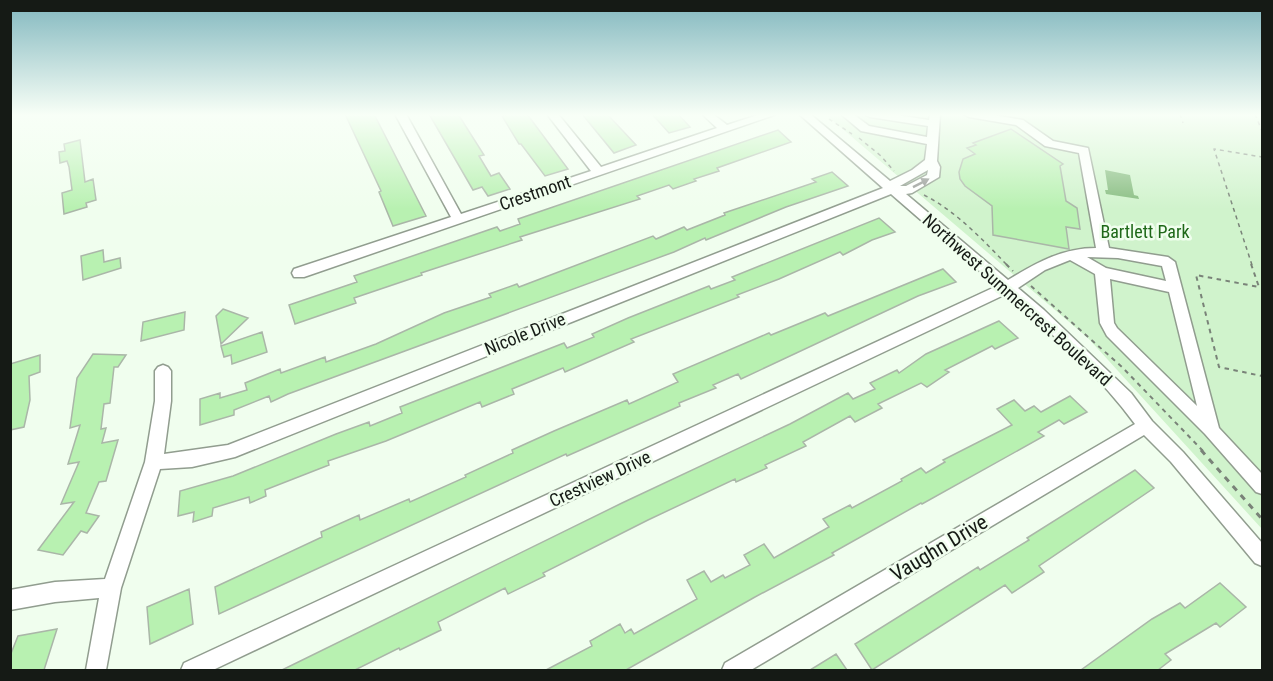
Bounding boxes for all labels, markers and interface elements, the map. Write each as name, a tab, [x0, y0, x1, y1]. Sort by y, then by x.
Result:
street label: Crestmont	[496, 171, 573, 215]
one-way arrow	[913, 179, 930, 188]
street label: Northwest Summercrest Boulevard	[919, 209, 1116, 390]
park label: Bartlett Park	[1100, 221, 1190, 242]
street label: Nicole Drive	[481, 308, 568, 359]
street label: Crestview Drive	[546, 446, 654, 511]
street label: Vaughn Drive	[886, 510, 992, 586]

